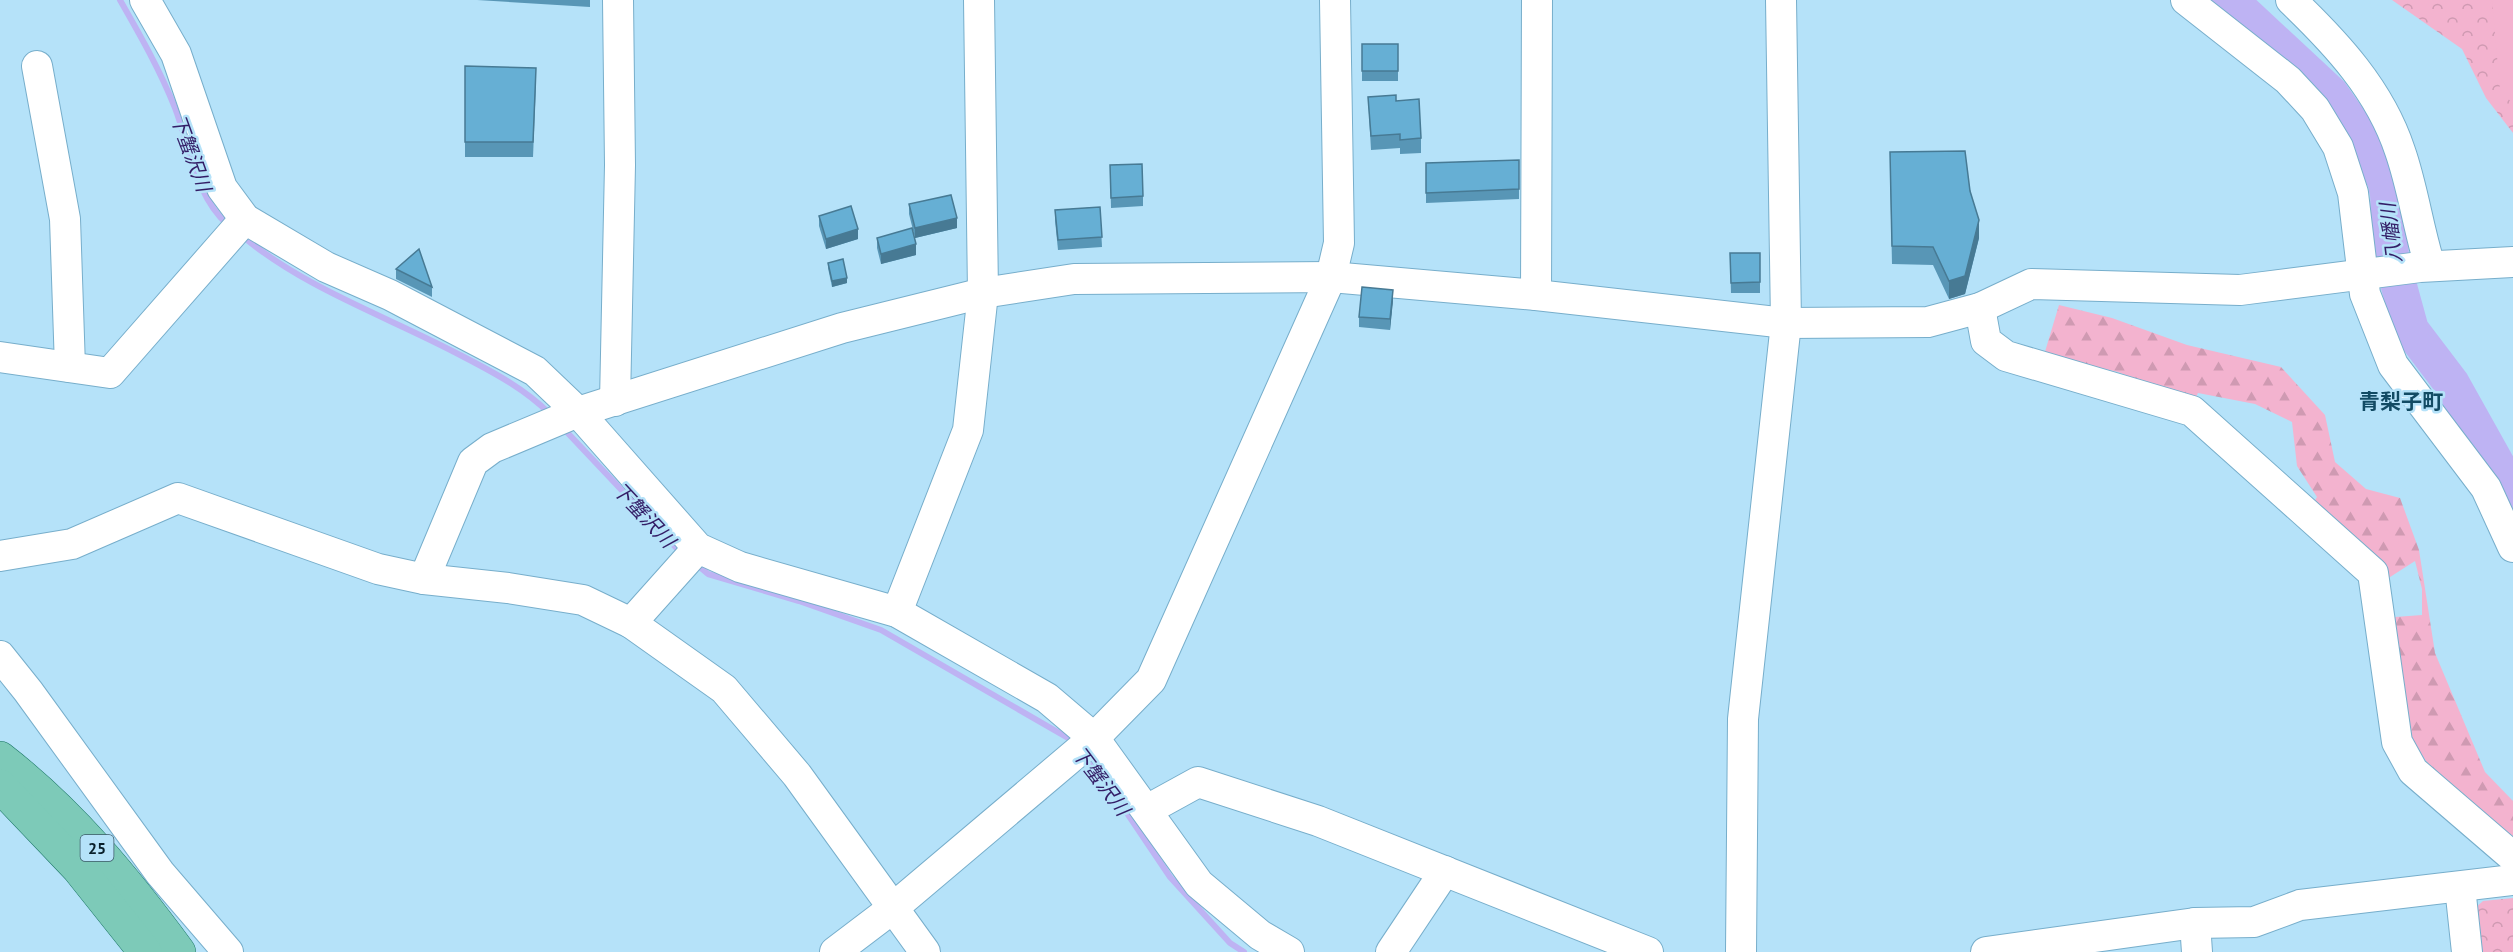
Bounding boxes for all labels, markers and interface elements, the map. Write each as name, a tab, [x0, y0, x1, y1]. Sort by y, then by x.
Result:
water label: 下蟹沢川	[165, 111, 218, 197]
water label: 八幡川	[2374, 200, 2408, 264]
district label: 青梨子町	[2359, 388, 2443, 415]
water label: 下蟹沢川	[607, 477, 682, 555]
water label: 下蟹沢川	[1067, 741, 1137, 822]
road number: 25	[80, 835, 114, 861]

